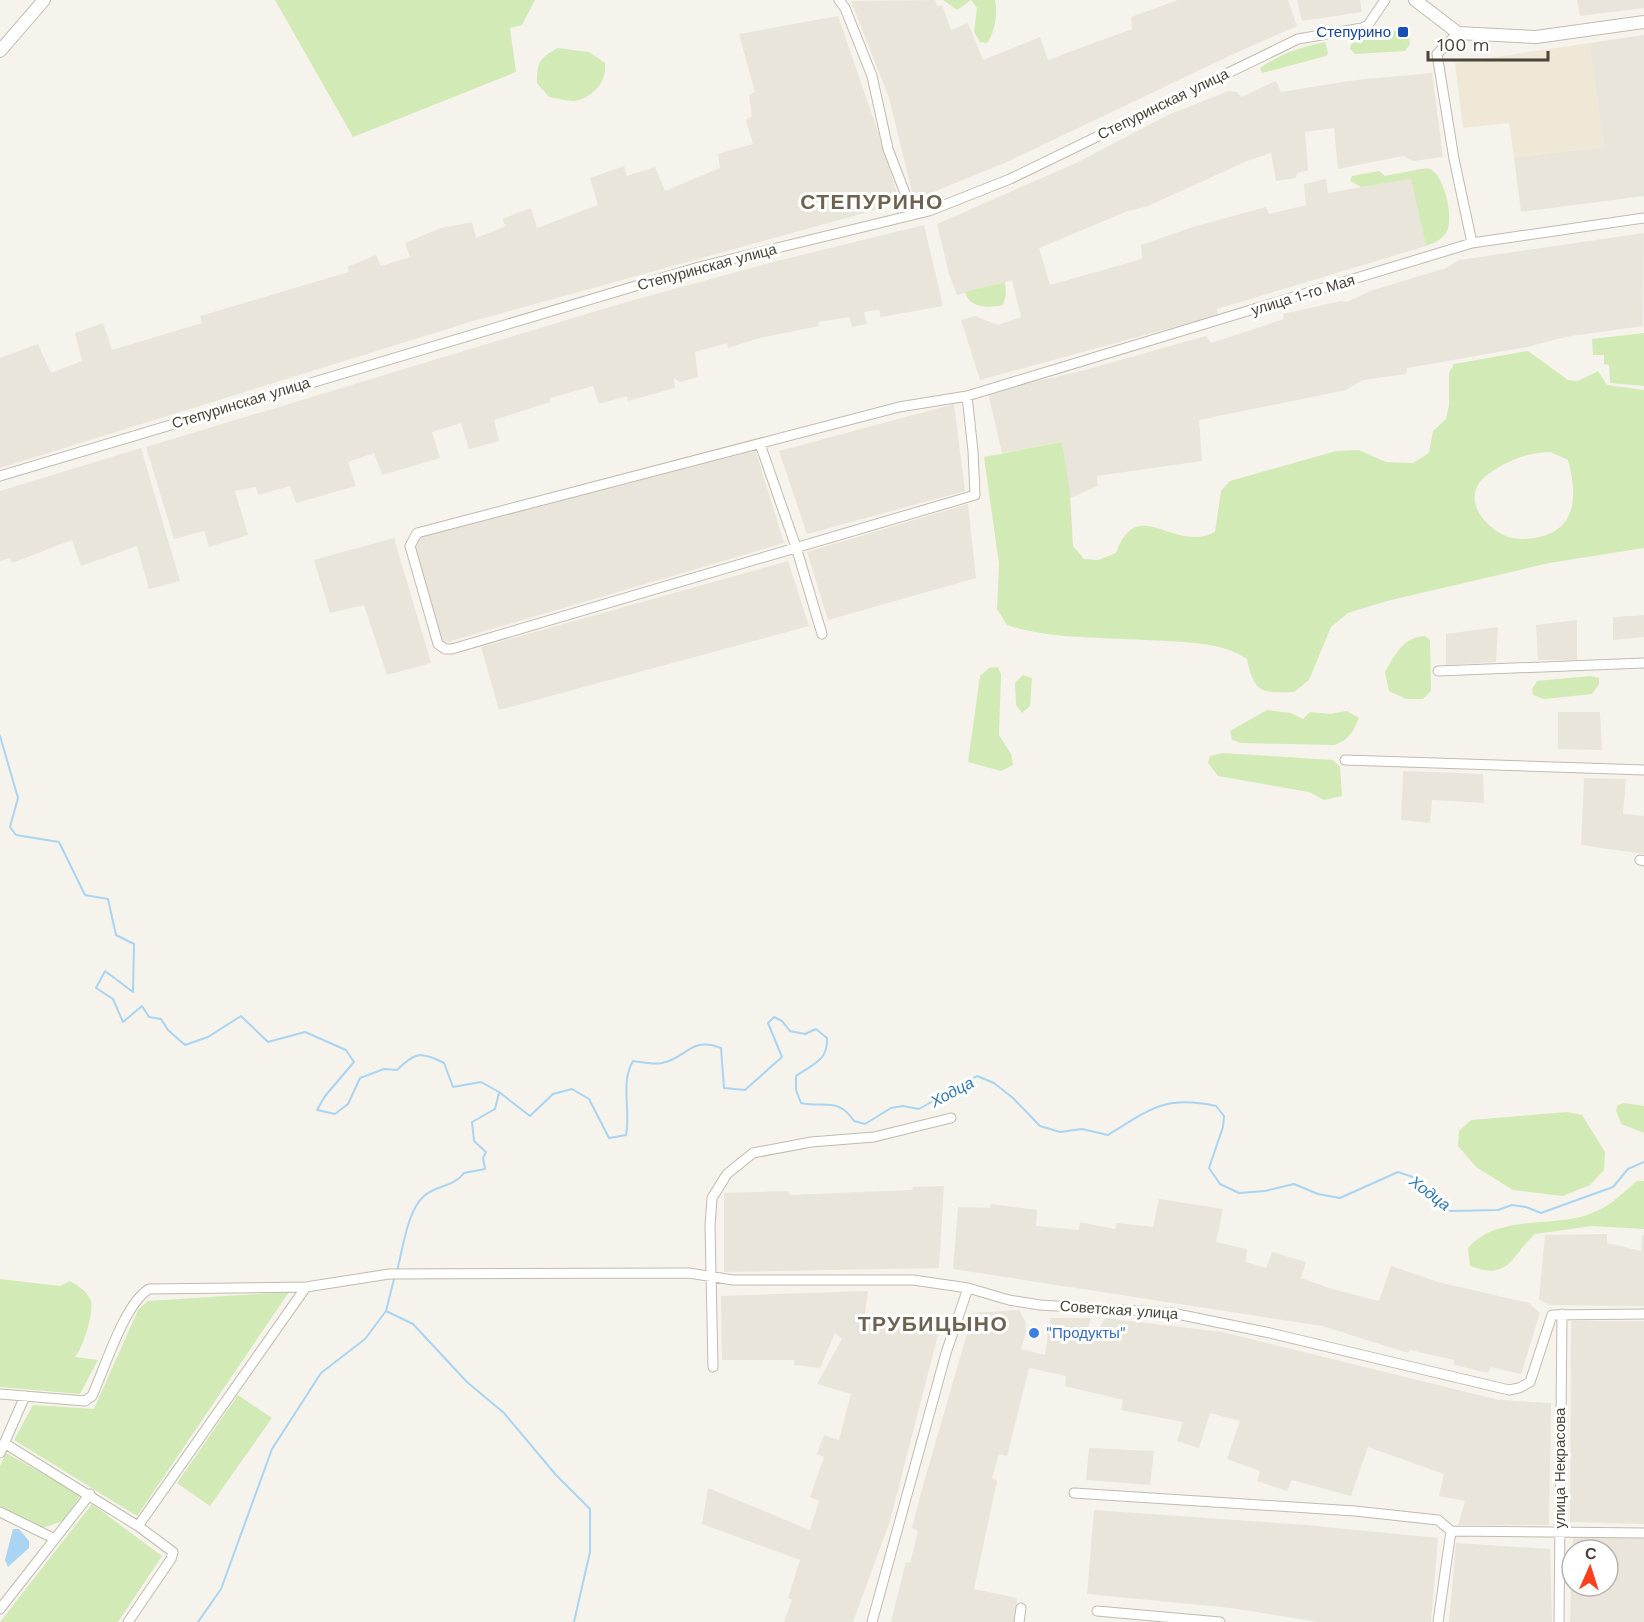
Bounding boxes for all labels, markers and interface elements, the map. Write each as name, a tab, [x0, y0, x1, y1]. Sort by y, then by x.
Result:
place label: Степурино	[1316, 23, 1391, 41]
scale bar	[1428, 24, 1548, 62]
marker: Степурино	[1396, 25, 1410, 39]
text: 100 m	[1437, 34, 1490, 55]
street label: Степуринская улица	[1095, 64, 1232, 144]
district label: СТЕПУРИНО	[800, 189, 944, 214]
street label: Степуринская улица	[635, 240, 779, 294]
street label: улица 1-го Мая	[1249, 271, 1357, 319]
street label: Степуринская улица	[170, 373, 313, 433]
water label: Ходца	[926, 1073, 977, 1112]
water label: Ходца	[1405, 1171, 1454, 1215]
street label: Советская улица	[1059, 1297, 1180, 1323]
district label: ТРУБИЦЫНО	[858, 1311, 1008, 1336]
place label: "Продукты"	[1046, 1324, 1126, 1342]
marker: "Продукты"	[1027, 1326, 1041, 1340]
street label: улица Некрасова	[1551, 1407, 1569, 1528]
north arrow	[1560, 1538, 1620, 1598]
text: С	[1584, 1544, 1597, 1563]

